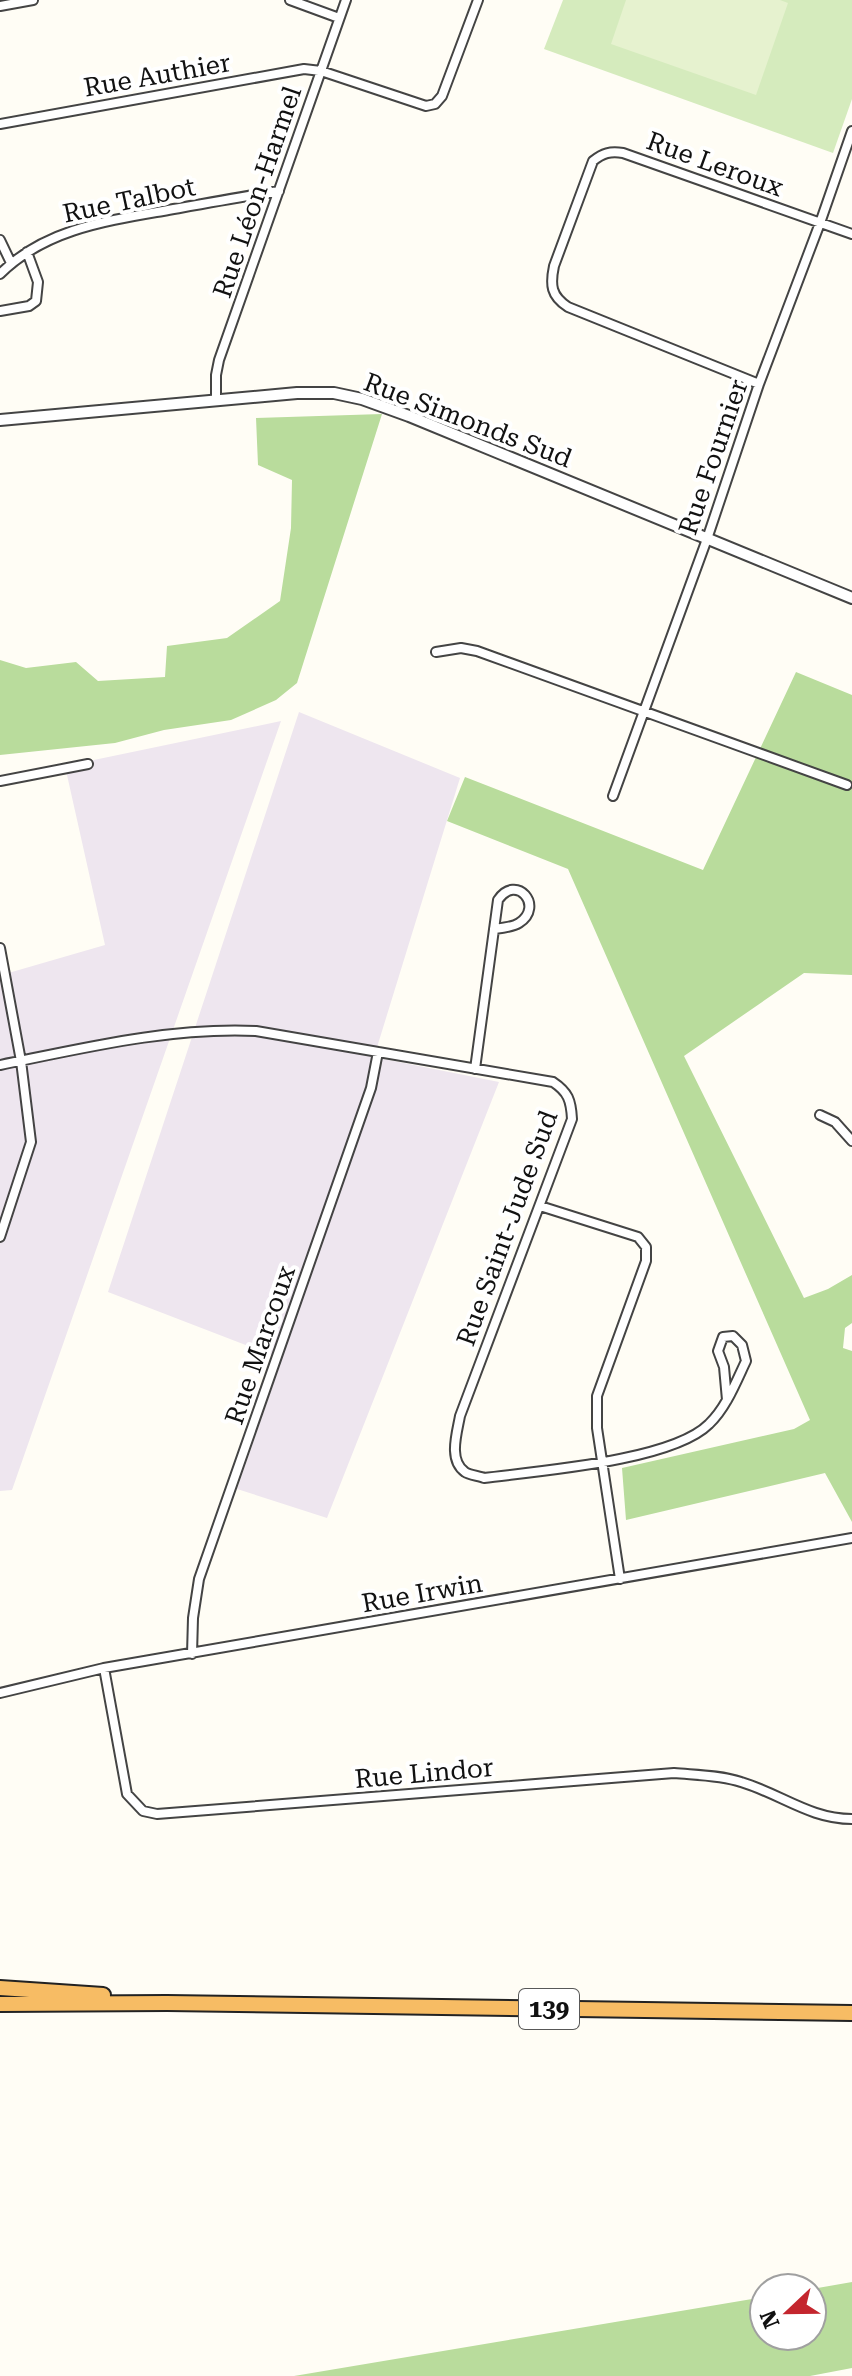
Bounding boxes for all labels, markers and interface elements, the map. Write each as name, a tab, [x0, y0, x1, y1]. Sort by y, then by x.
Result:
street label: Rue Authier	[81, 47, 233, 103]
street label: Rue Léon-Harmel	[207, 82, 307, 302]
street label: Rue Leroux	[643, 125, 787, 203]
street label: Rue Talbot	[60, 171, 198, 229]
street label: Rue Simonds Sud	[360, 367, 576, 474]
street label: Rue Fournier	[672, 375, 754, 538]
street label: Rue Saint-Jude Sud	[450, 1106, 564, 1350]
street label: Rue Marcoux	[219, 1262, 301, 1428]
street label: Rue Irwin	[359, 1568, 485, 1618]
street label: Rue Lindor	[353, 1752, 495, 1794]
road number: 139	[519, 1989, 579, 2029]
north arrow	[748, 2272, 828, 2352]
text: N	[755, 2307, 785, 2332]

